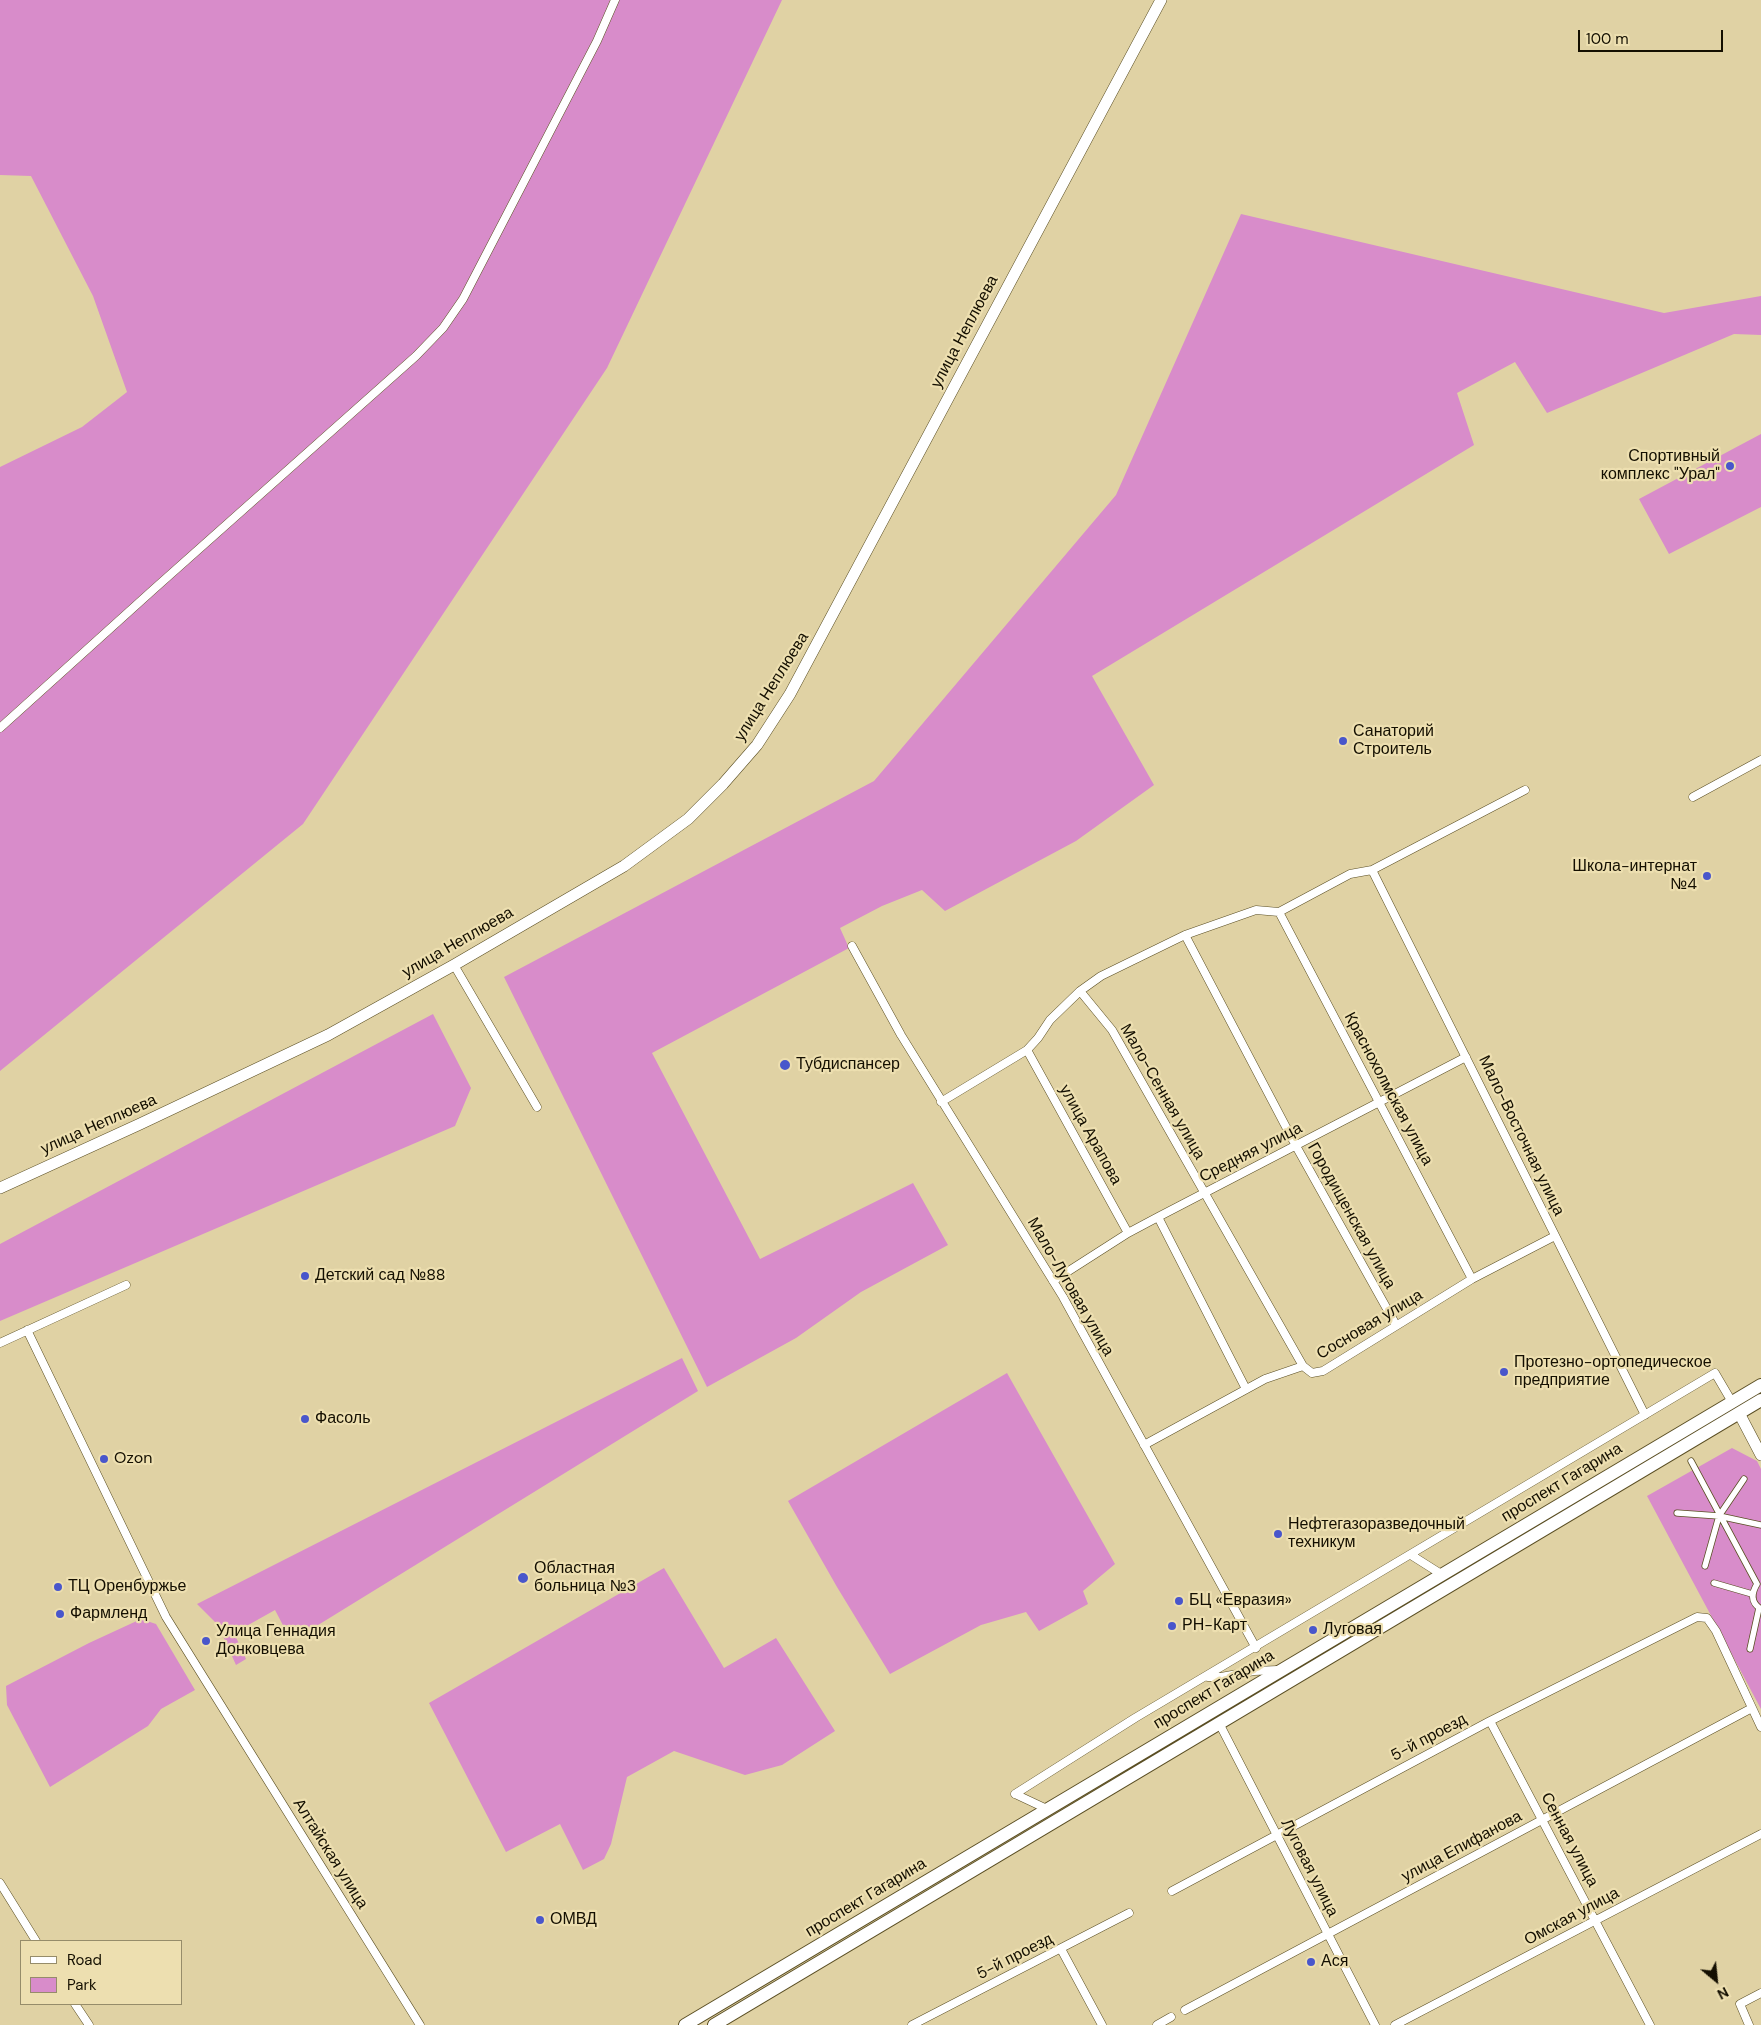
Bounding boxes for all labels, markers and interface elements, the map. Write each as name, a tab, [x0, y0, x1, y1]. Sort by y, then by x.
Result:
scale bar	[1581, 20, 1726, 52]
text: 100 m	[1586, 29, 1629, 49]
street label: улица Неплюева	[927, 272, 1003, 392]
place label: Спортивный комплекс "Урал"	[1601, 447, 1720, 485]
marker: Спортивный комплекс "Урал"	[1724, 460, 1736, 472]
street label: улица Неплюева	[731, 629, 813, 745]
place label: Санаторий Строитель	[1353, 722, 1434, 760]
marker: Санаторий Строитель	[1337, 735, 1349, 747]
place label: Школа-интернат №4	[1572, 857, 1697, 895]
marker: Школа-интернат №4	[1701, 870, 1713, 882]
street label: улица Неплюева	[399, 903, 517, 983]
street label: Краснохолмская улица	[1339, 1009, 1437, 1169]
street label: Мало-Сенная улица	[1115, 1021, 1209, 1163]
street label: Мало-Восточная улица	[1474, 1053, 1568, 1219]
place label: Тубдиспансер	[796, 1055, 900, 1075]
marker: Тубдиспансер	[778, 1058, 792, 1072]
street label: улица Арапова	[1055, 1082, 1125, 1188]
street label: улица Неплюева	[38, 1091, 160, 1159]
street label: Средняя улица	[1196, 1119, 1306, 1187]
street label: Городищенская улица	[1303, 1140, 1399, 1292]
street label: Мало-Луговая улица	[1023, 1214, 1117, 1360]
place label: Детский сад №88	[315, 1266, 446, 1286]
marker: Детский сад №88	[299, 1270, 311, 1282]
street label: Сосновая улица	[1313, 1286, 1427, 1364]
place label: Протезно-ортопедическое предприятие	[1514, 1353, 1712, 1391]
marker: Протезно-ортопедическое предприятие	[1498, 1366, 1510, 1378]
place label: Фасоль	[315, 1409, 370, 1429]
marker: Фасоль	[299, 1413, 311, 1425]
street label: проспект Гагарина	[1498, 1439, 1626, 1527]
place label: Ozon	[114, 1449, 152, 1469]
marker: Ozon	[98, 1453, 110, 1465]
place label: Нефтегазоразведочный техникум	[1288, 1515, 1465, 1553]
marker: Нефтегазоразведочный техникум	[1272, 1528, 1284, 1540]
place label: Областная больница №3	[534, 1559, 636, 1597]
marker: Областная больница №3	[516, 1571, 530, 1585]
place label: ТЦ Оренбуржье	[68, 1577, 186, 1597]
marker: ТЦ Оренбуржье	[52, 1581, 64, 1593]
place label: БЦ «Евразия»	[1189, 1591, 1292, 1611]
marker: БЦ «Евразия»	[1173, 1595, 1185, 1607]
place label: Фармленд	[70, 1604, 147, 1624]
marker: Фармленд	[54, 1608, 66, 1620]
place label: РН-Карт	[1182, 1616, 1247, 1636]
marker: РН-Карт	[1166, 1620, 1178, 1632]
place label: Луговая	[1323, 1620, 1382, 1640]
place label: Улица Геннадия Донковцева	[216, 1622, 336, 1660]
marker: Луговая	[1307, 1624, 1319, 1636]
marker: Улица Геннадия Донковцева	[200, 1635, 212, 1647]
street label: проспект Гагарина	[1150, 1646, 1278, 1734]
street label: 5-й проезд	[1388, 1710, 1470, 1766]
street label: Сенная улица	[1536, 1790, 1602, 1890]
street label: Алтайская улица	[288, 1795, 372, 1913]
street label: улица Епифанова	[1399, 1807, 1525, 1887]
street label: Луговая улица	[1276, 1816, 1342, 1920]
street label: проспект Гагарина	[802, 1854, 930, 1942]
street label: Омская улица	[1521, 1884, 1623, 1950]
place label: ОМВД	[550, 1910, 597, 1930]
marker: ОМВД	[534, 1914, 546, 1926]
street label: 5-й проезд	[974, 1930, 1056, 1984]
legend	[20, 1940, 182, 2005]
text: Road	[67, 1950, 102, 1970]
place label: Ася	[1321, 1952, 1348, 1972]
north arrow	[1691, 1955, 1741, 2005]
marker: Ася	[1305, 1956, 1317, 1968]
text: Park	[67, 1975, 97, 1995]
text: N	[1714, 1983, 1732, 2004]

